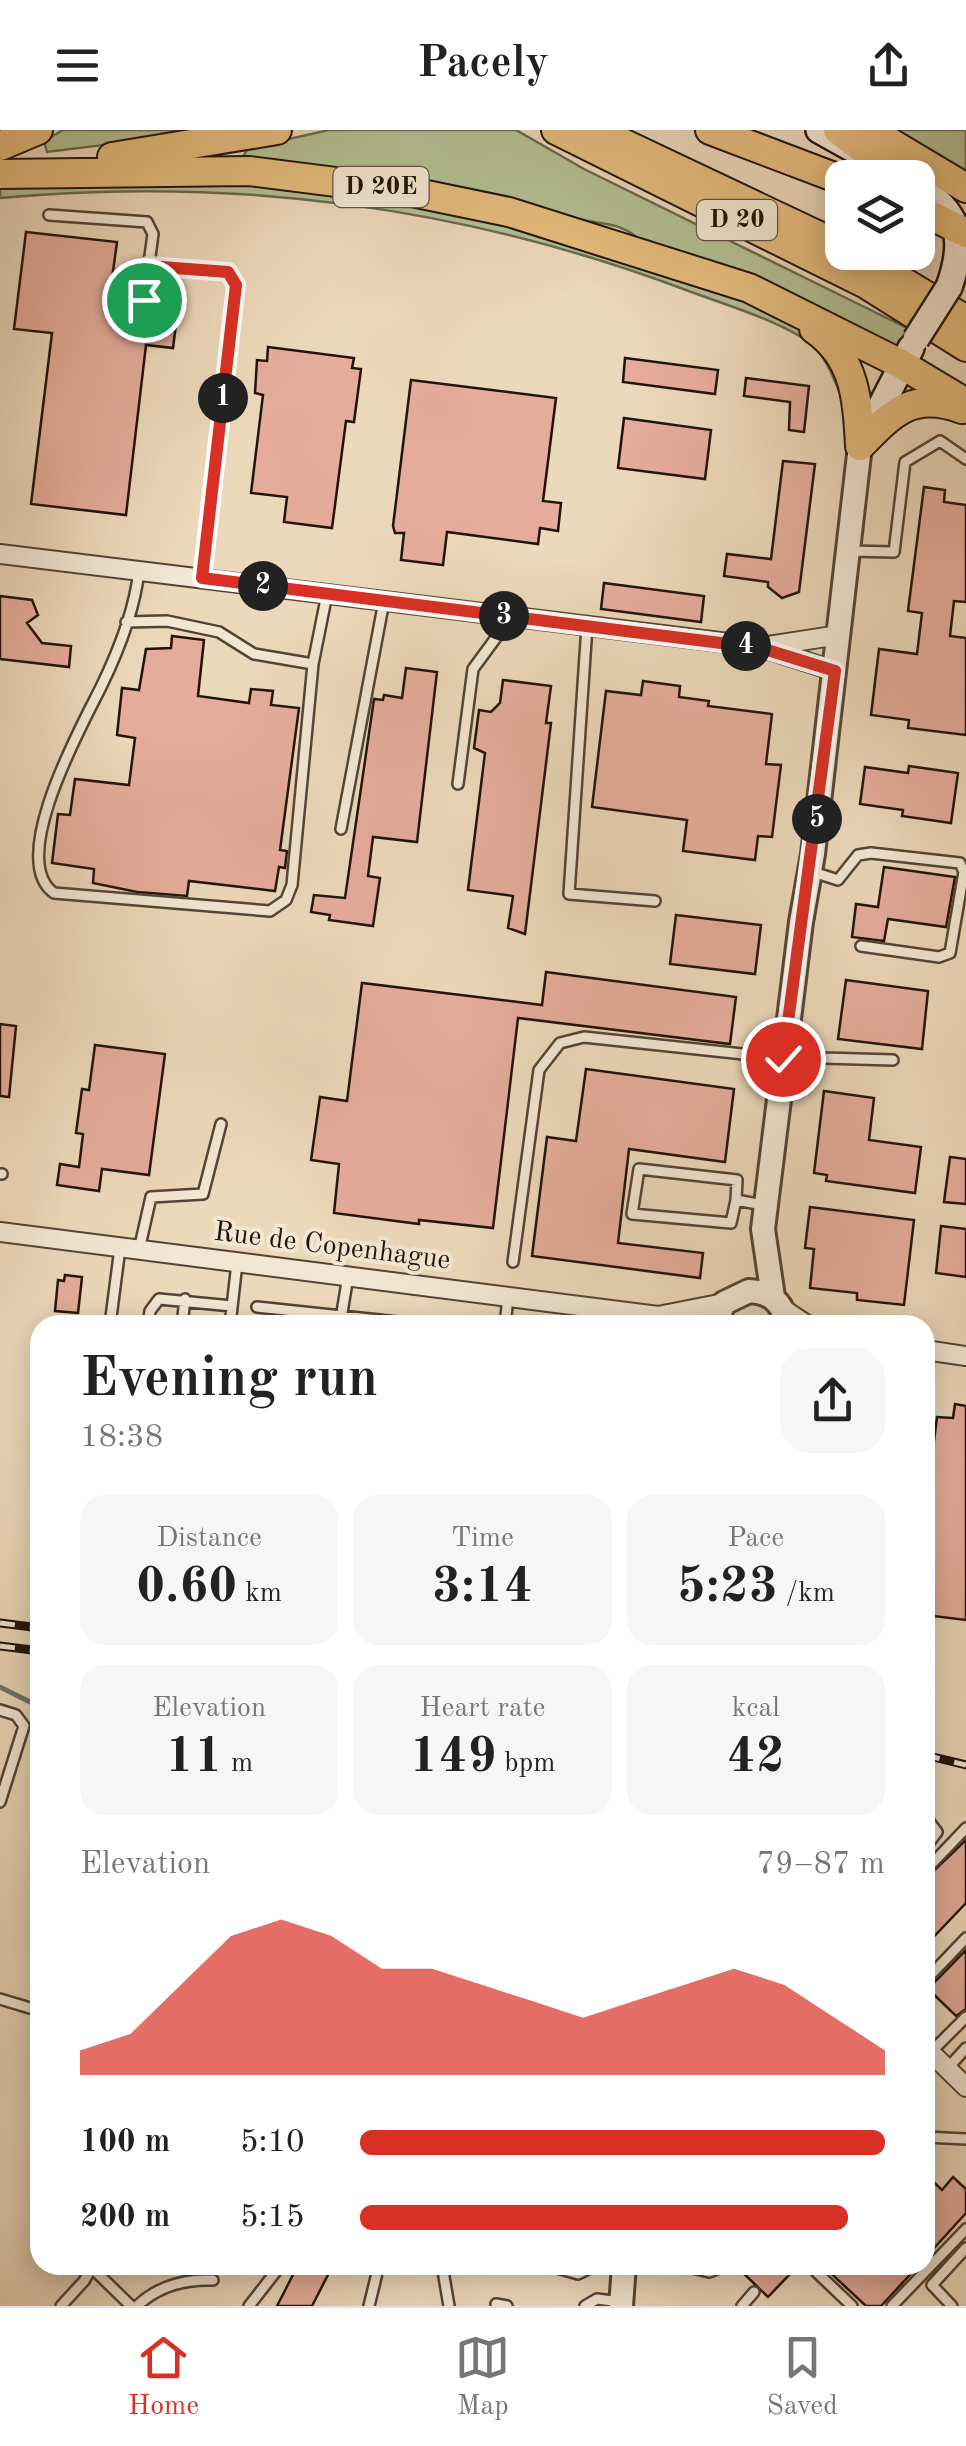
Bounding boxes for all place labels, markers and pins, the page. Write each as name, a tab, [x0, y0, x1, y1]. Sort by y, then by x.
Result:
pin	[102, 258, 187, 343]
pin: 1	[198, 373, 248, 423]
pin: 2	[238, 561, 288, 611]
pin: 3	[479, 591, 529, 641]
pin: 4	[721, 621, 771, 671]
pin: 5	[792, 794, 842, 844]
pin	[741, 1017, 826, 1102]

